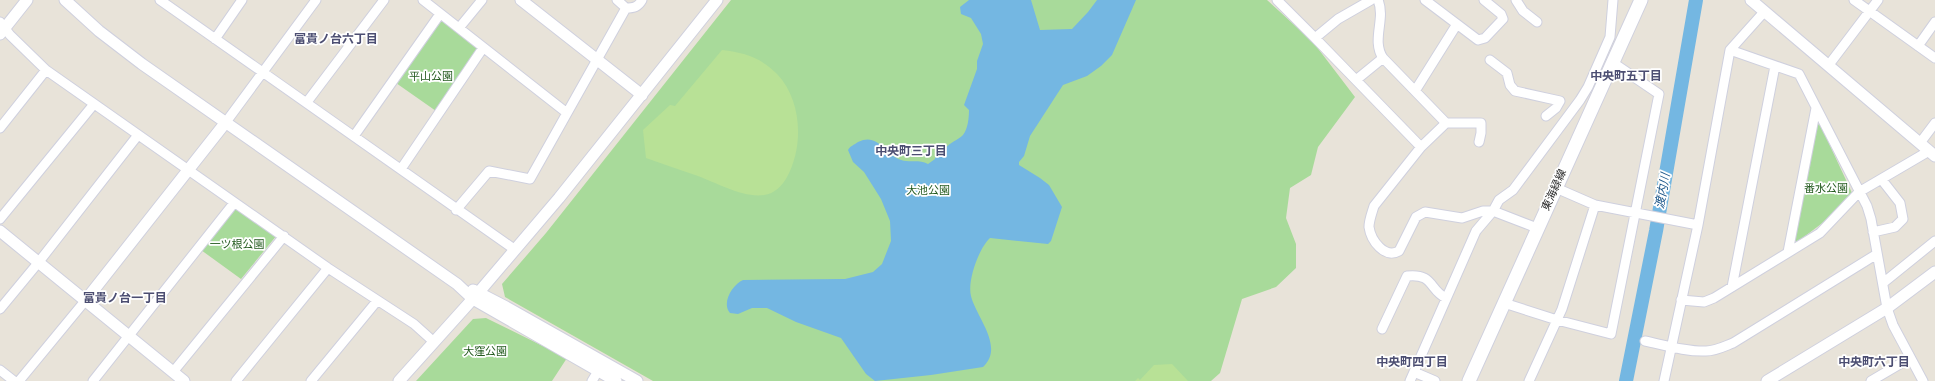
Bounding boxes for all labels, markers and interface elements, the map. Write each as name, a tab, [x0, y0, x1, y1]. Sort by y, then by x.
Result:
district label: 富貴ノ台六丁目	[294, 31, 378, 48]
district label: 中央町五丁目	[1590, 68, 1662, 85]
park label: 平山公園	[409, 69, 453, 84]
district label: 中央町三丁目	[875, 143, 947, 160]
street label: 東海緑線	[1538, 167, 1570, 213]
water label: 渡内川	[1652, 170, 1675, 210]
park label: 番水公園	[1804, 181, 1848, 196]
park label: 大池公園	[906, 183, 950, 198]
park label: 一ツ根公園	[210, 237, 265, 252]
district label: 富貴ノ台一丁目	[83, 290, 167, 307]
park label: 大窪公園	[463, 344, 507, 359]
district label: 中央町四丁目	[1376, 354, 1448, 371]
district label: 中央町六丁目	[1838, 354, 1910, 371]

